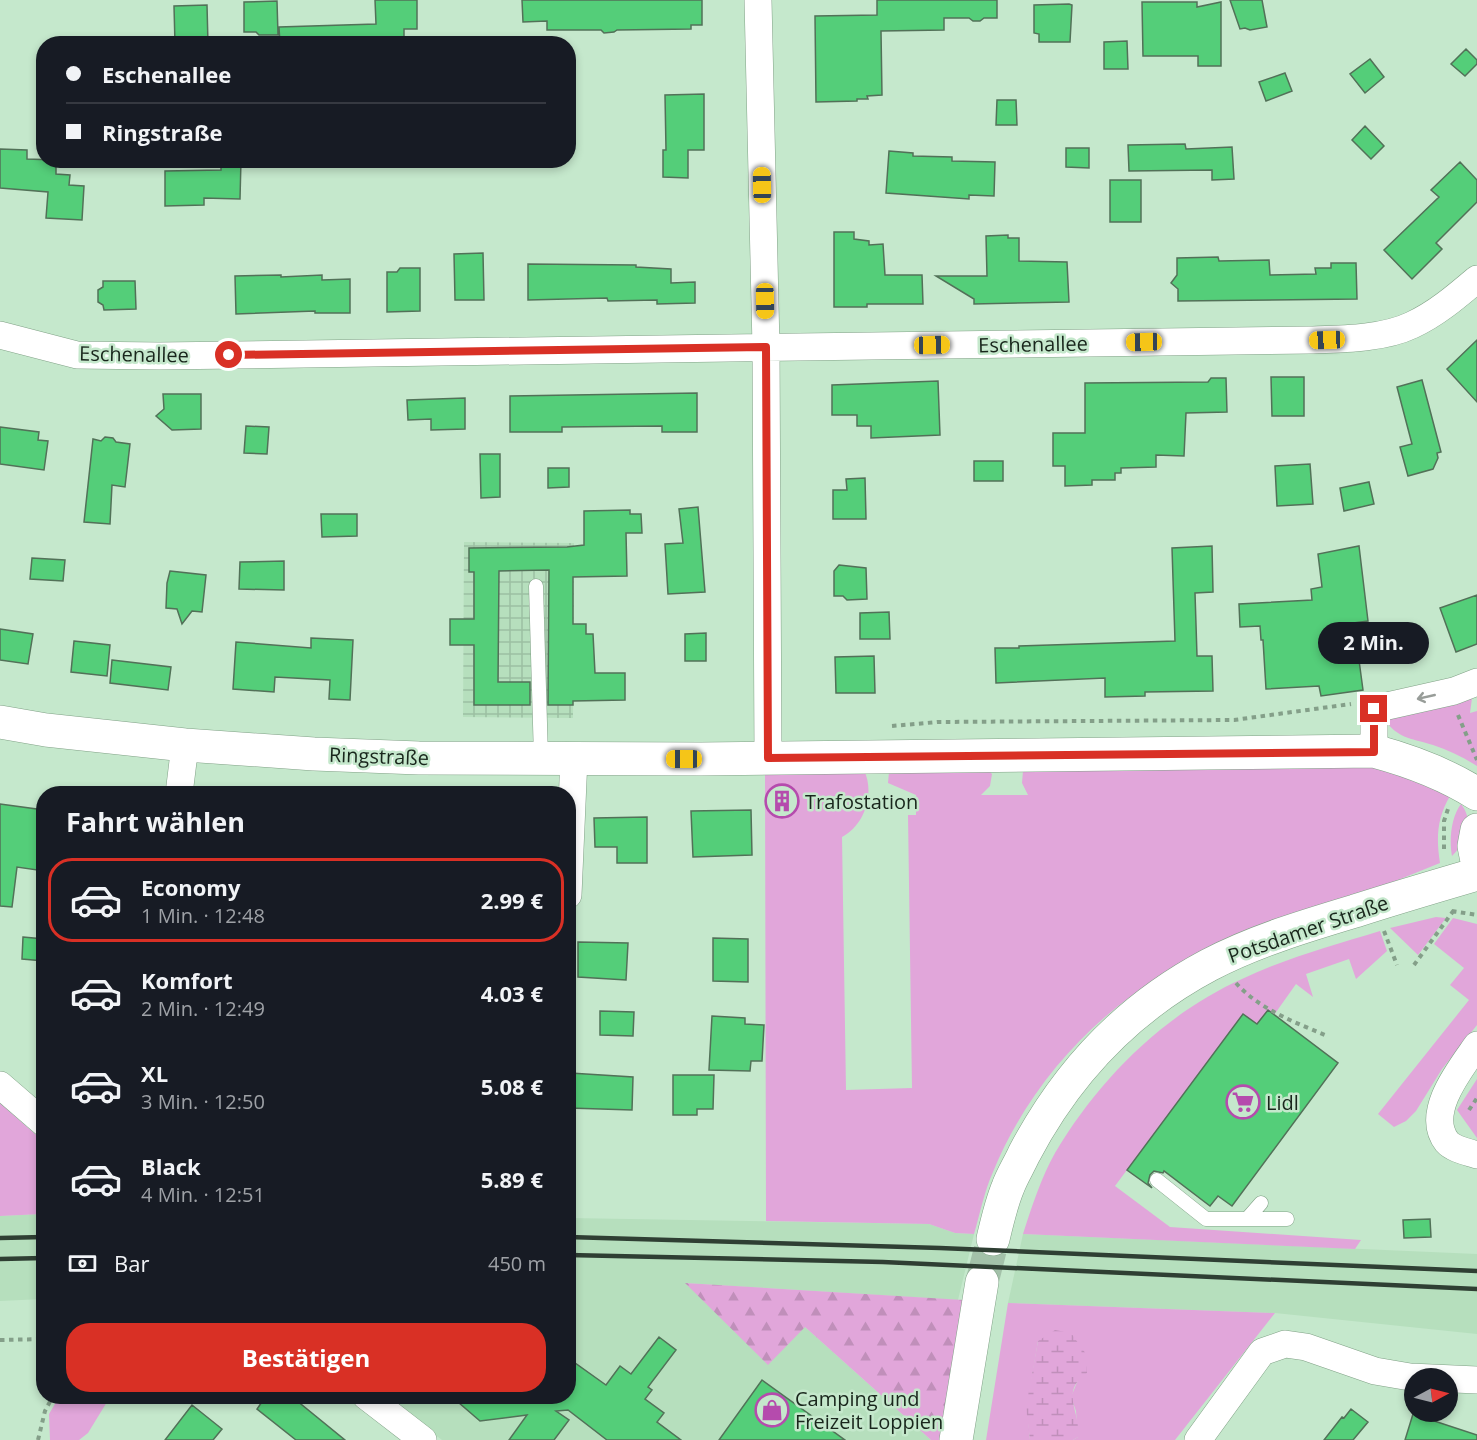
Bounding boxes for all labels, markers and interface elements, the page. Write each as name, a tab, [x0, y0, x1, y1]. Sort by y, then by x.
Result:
text: Eschenallee	[102, 59, 231, 89]
text: Ringstraße	[102, 117, 223, 147]
car	[753, 167, 771, 203]
car	[756, 283, 774, 319]
street label: Eschenallee	[978, 330, 1088, 358]
car	[1309, 330, 1345, 350]
car	[1126, 333, 1162, 351]
car	[914, 336, 950, 354]
street label: Eschenallee	[79, 340, 189, 368]
route start	[215, 341, 242, 368]
callout: 2 Min.	[1318, 622, 1430, 664]
text: 2 Min.	[1343, 629, 1404, 656]
one-way arrow	[1416, 692, 1436, 703]
route end	[1360, 695, 1387, 722]
street label: Ringstraße	[328, 741, 430, 771]
car	[666, 750, 702, 768]
building icon: Trafostation	[764, 783, 800, 819]
place label: Trafostation	[805, 788, 918, 815]
text: Fahrt wählen	[66, 803, 245, 840]
text: Economy	[141, 872, 240, 902]
icon: car	[69, 873, 123, 927]
text: 2.99 €	[481, 885, 543, 915]
street label: Potsdamer Straße	[1224, 889, 1392, 969]
text: 1 Min. · 12:48	[141, 902, 265, 929]
text: Komfort	[141, 965, 233, 995]
icon: car	[69, 966, 123, 1020]
text: 4.03 €	[481, 978, 543, 1008]
text: 2 Min. · 12:49	[141, 995, 265, 1022]
text: XL	[141, 1058, 168, 1088]
icon: car	[69, 1059, 123, 1113]
text: 5.08 €	[481, 1071, 543, 1101]
supermarket icon: Lidl	[1225, 1084, 1261, 1120]
text: 3 Min. · 12:50	[141, 1088, 265, 1115]
place label: Lidl	[1266, 1089, 1299, 1116]
text: Black	[141, 1151, 201, 1181]
icon: car	[69, 1152, 123, 1206]
text: 5.89 €	[481, 1164, 543, 1194]
text: 4 Min. · 12:51	[141, 1181, 265, 1208]
icon: cash	[66, 1247, 99, 1280]
text: Bar	[114, 1248, 149, 1278]
text: 450 m	[488, 1250, 546, 1277]
button: Bestätigen	[66, 1323, 546, 1392]
north arrow	[1404, 1368, 1458, 1422]
map controls	[1404, 1368, 1458, 1422]
place label: Camping und Freizeit Loppien	[795, 1385, 943, 1435]
shop icon: Camping und Freizeit Loppien	[754, 1392, 790, 1428]

